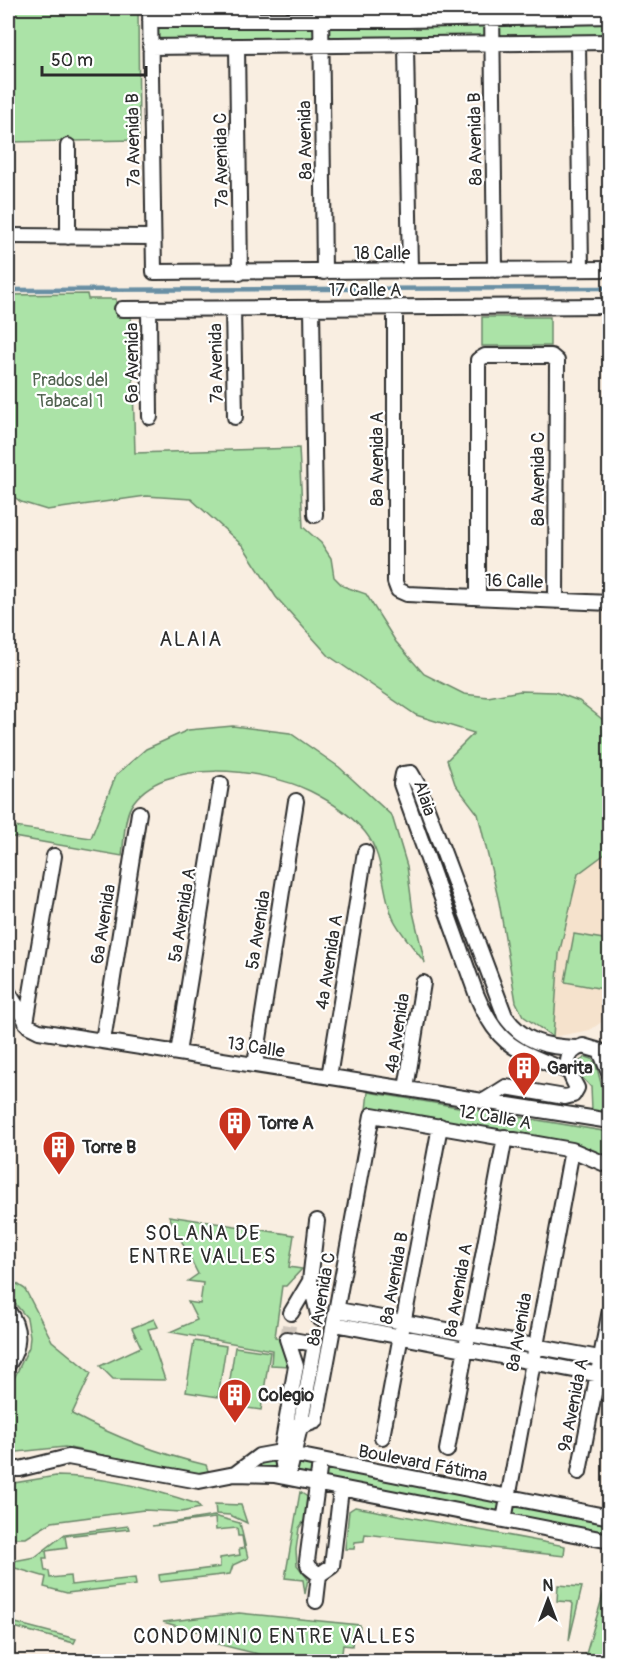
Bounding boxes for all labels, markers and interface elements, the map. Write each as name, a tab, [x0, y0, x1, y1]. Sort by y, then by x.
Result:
scale bar	[42, 39, 146, 77]
text: 50 m	[51, 49, 93, 72]
street label: 8a Avenida B	[463, 92, 488, 186]
street label: 7a Avenida B	[121, 93, 146, 187]
street label: 8a Avenida	[293, 100, 318, 180]
street label: 7a Avenida C	[209, 112, 234, 207]
street label: 18 Calle	[354, 242, 411, 265]
street label: 17 Calle A	[329, 279, 402, 302]
street label: 6a Avenida	[121, 323, 144, 403]
street label: 7a Avenida	[204, 323, 229, 403]
park label: Prados del Tabacal 1	[32, 369, 108, 413]
street label: 8a Avenida A	[366, 411, 389, 506]
street label: 8a Avenida C	[527, 432, 550, 526]
street label: 16 Calle	[484, 569, 544, 594]
district label: ALAIA	[159, 627, 223, 652]
street label: Alaia	[408, 778, 441, 819]
street label: 5a Avenida A	[164, 866, 201, 964]
street label: 6a Avenida	[86, 882, 121, 966]
street label: 5a Avenida	[241, 889, 276, 971]
street label: 4a Avenida A	[311, 913, 348, 1011]
street label: 4a Avenida	[380, 992, 415, 1075]
street label: 13 Calle	[226, 1032, 286, 1063]
building icon: Garita	[506, 1050, 542, 1097]
place label: Garita	[547, 1057, 593, 1080]
street label: 12 Calle A	[457, 1100, 533, 1135]
building icon: Torre A	[217, 1105, 253, 1152]
place label: Torre A	[257, 1112, 314, 1135]
building icon: Torre B	[41, 1129, 77, 1176]
place label: Torre B	[81, 1136, 136, 1159]
district label: SOLANA DE ENTRE VALLES	[129, 1221, 277, 1269]
street label: 8a Avenida B	[375, 1230, 414, 1326]
street label: 8a Avenida A	[439, 1241, 478, 1339]
street label: 8a Avenida C	[302, 1251, 341, 1347]
street label: 8a Avenida	[501, 1291, 538, 1373]
street label: 9a Avenida A	[553, 1356, 594, 1454]
building icon: Colegio	[217, 1377, 253, 1424]
place label: Colegio	[258, 1384, 314, 1407]
street label: Boulevard Fátima	[356, 1440, 489, 1487]
north arrow	[518, 1570, 578, 1630]
text: N	[543, 1576, 554, 1596]
district label: CONDOMINIO ENTRE VALLES	[133, 1624, 417, 1649]

